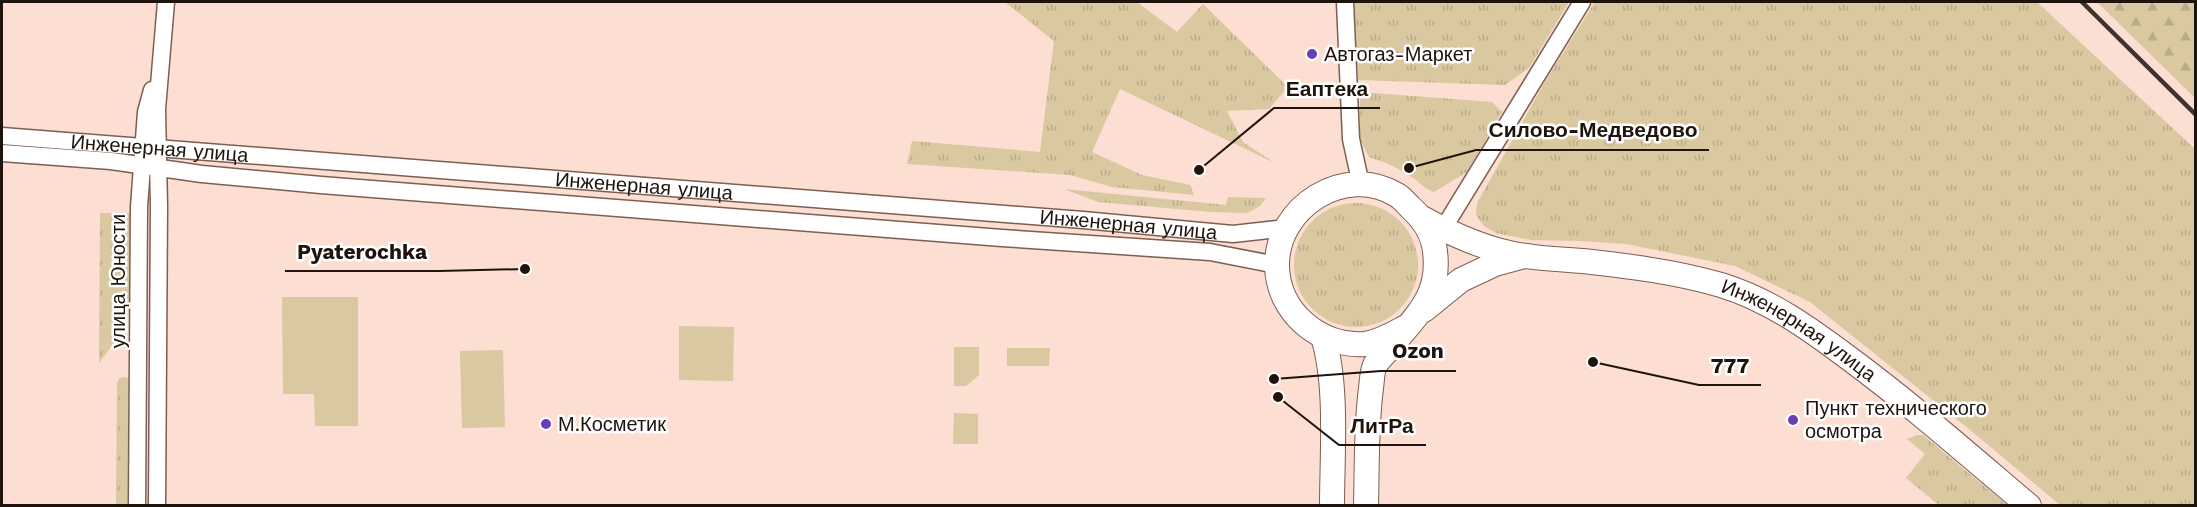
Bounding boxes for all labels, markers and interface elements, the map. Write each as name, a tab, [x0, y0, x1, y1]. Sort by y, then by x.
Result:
place label: Автогаз-Маркет	[1324, 42, 1472, 66]
marker: Автогаз-Маркет	[1305, 47, 1319, 61]
callout: Еаптека	[1274, 69, 1380, 108]
text: Еаптека	[1286, 76, 1369, 101]
callout: Силово-Медведово	[1476, 111, 1709, 150]
text: Силово-Медведово	[1489, 117, 1697, 142]
street label: Инженерная улица	[70, 129, 250, 167]
street label: Инженерная улица	[554, 167, 735, 205]
street label: Инженерная улица	[1039, 205, 1219, 245]
street label: улица Юности	[106, 214, 130, 348]
callout: Pyaterochka	[285, 232, 439, 271]
text: Pyaterochka	[297, 239, 428, 264]
street label: Инженерная улица	[1718, 274, 1882, 387]
callout: Ozon	[1381, 332, 1456, 371]
text: Ozon	[1392, 338, 1444, 363]
callout: 777	[1699, 346, 1761, 385]
text: 777	[1711, 353, 1749, 378]
place label: Пункт технического осмотра	[1805, 396, 1987, 443]
callout: ЛитРа	[1339, 406, 1426, 445]
place label: М.Косметик	[558, 412, 666, 436]
text: ЛитРа	[1350, 413, 1414, 438]
marker: Пункт технического осмотра	[1786, 413, 1800, 427]
marker: М.Косметик	[539, 417, 553, 431]

